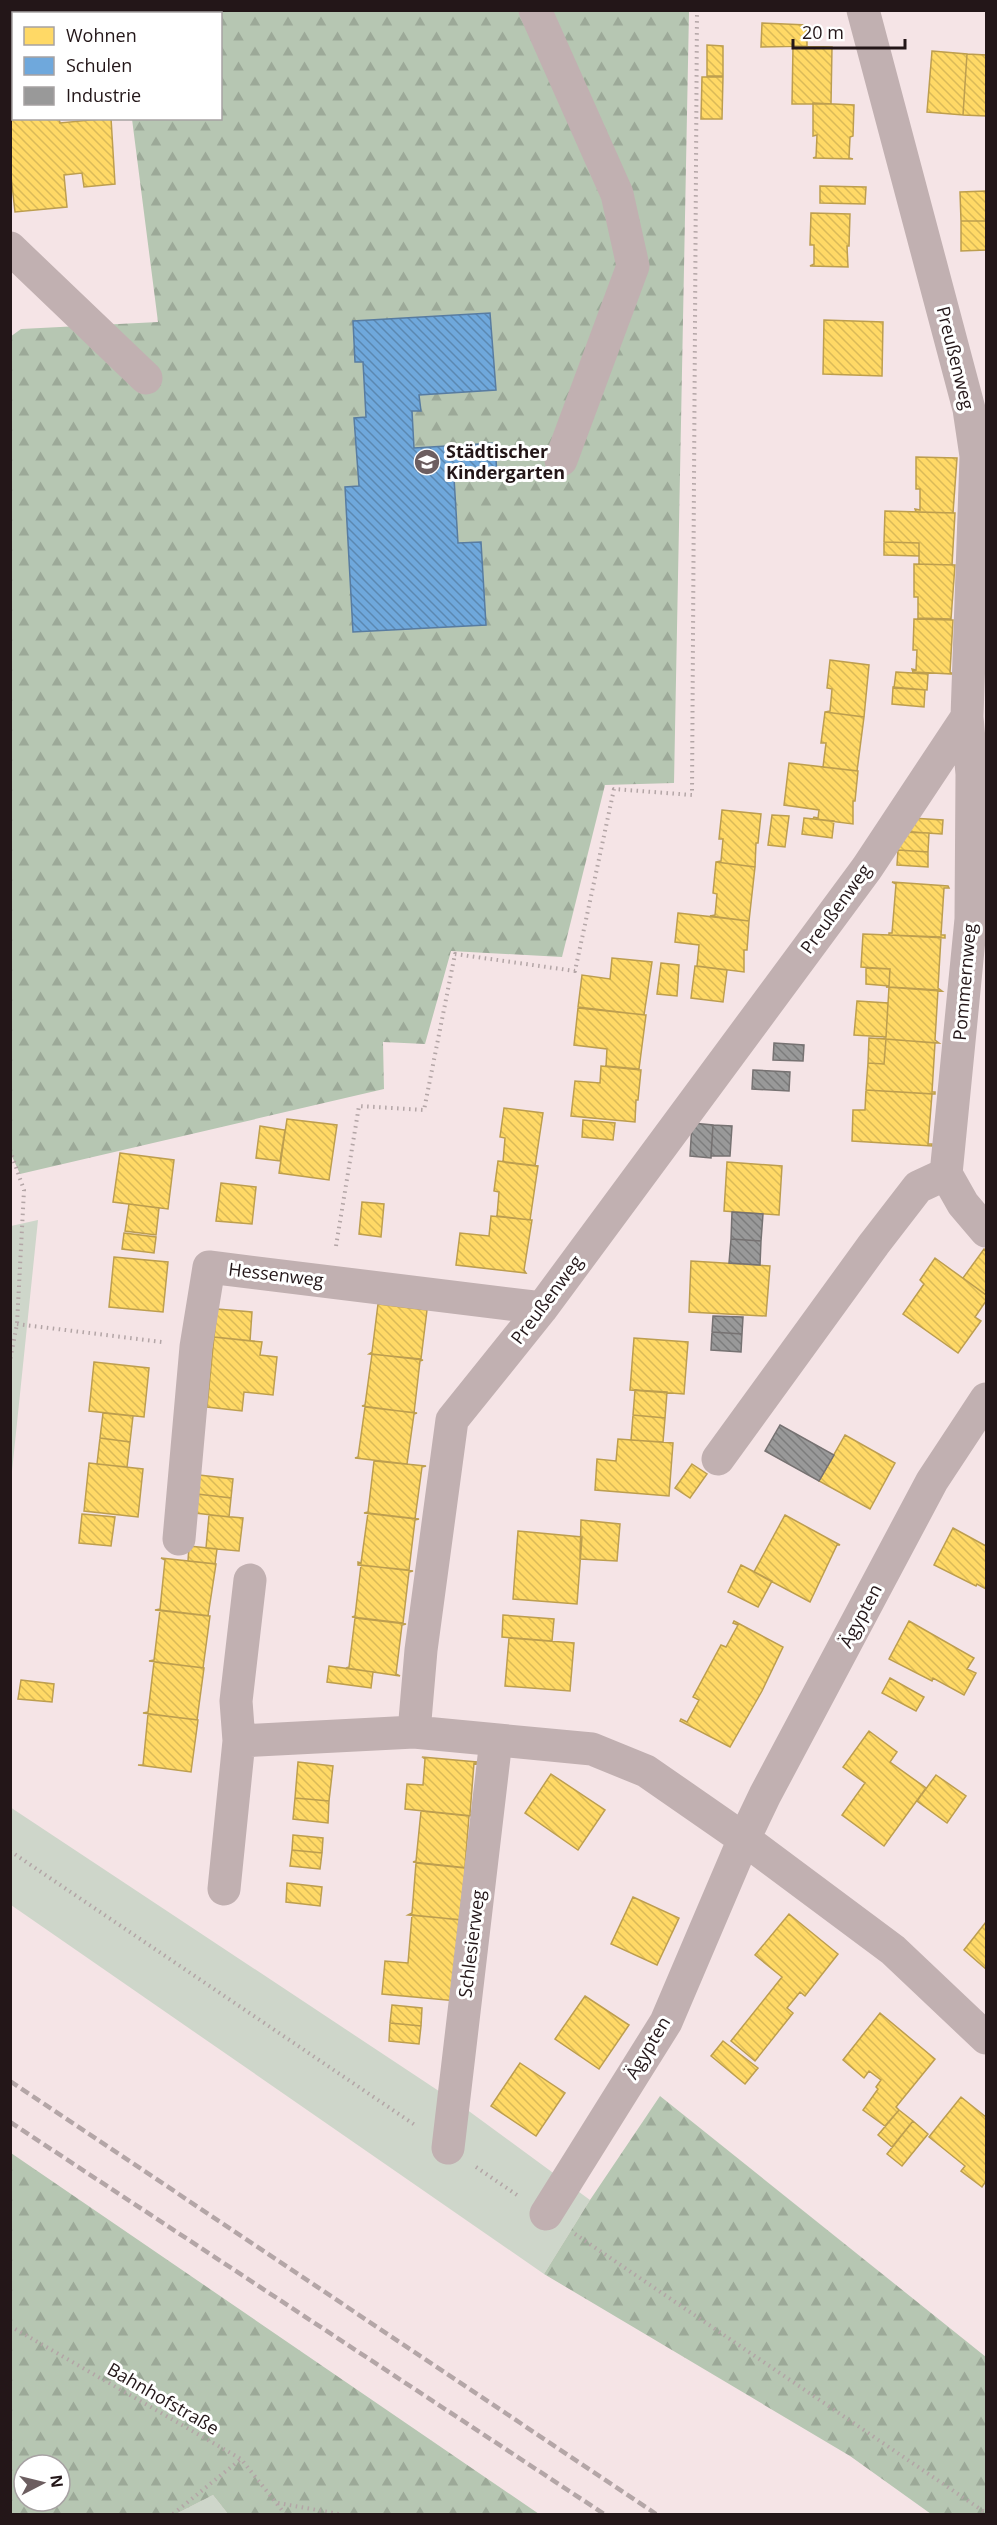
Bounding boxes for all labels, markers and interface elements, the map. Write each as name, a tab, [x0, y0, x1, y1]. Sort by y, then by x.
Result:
legend	[12, 12, 222, 120]
scale bar	[793, 12, 906, 50]
text: 20 m	[802, 20, 844, 44]
text: Wohnen	[66, 23, 137, 47]
text: Schulen	[66, 53, 132, 77]
text: Industrie	[66, 83, 141, 107]
street label: Preußenweg	[932, 304, 980, 412]
place label: Städtischer Kindergarten	[446, 439, 565, 484]
school or university icon: Städtischer Kindergarten	[412, 447, 442, 477]
street label: Preußenweg	[794, 858, 876, 958]
street label: Pommernweg	[947, 922, 981, 1041]
street label: Preußenweg	[505, 1250, 588, 1349]
street label: Hessenweg	[227, 1256, 325, 1292]
street label: Ägypten	[833, 1580, 887, 1652]
street label: Schlesierweg	[452, 1888, 490, 1999]
street label: Ägypten	[619, 2012, 675, 2083]
street label: Bahnhofstraße	[103, 2356, 224, 2440]
north arrow	[12, 2453, 72, 2513]
text: N	[45, 2473, 69, 2489]

